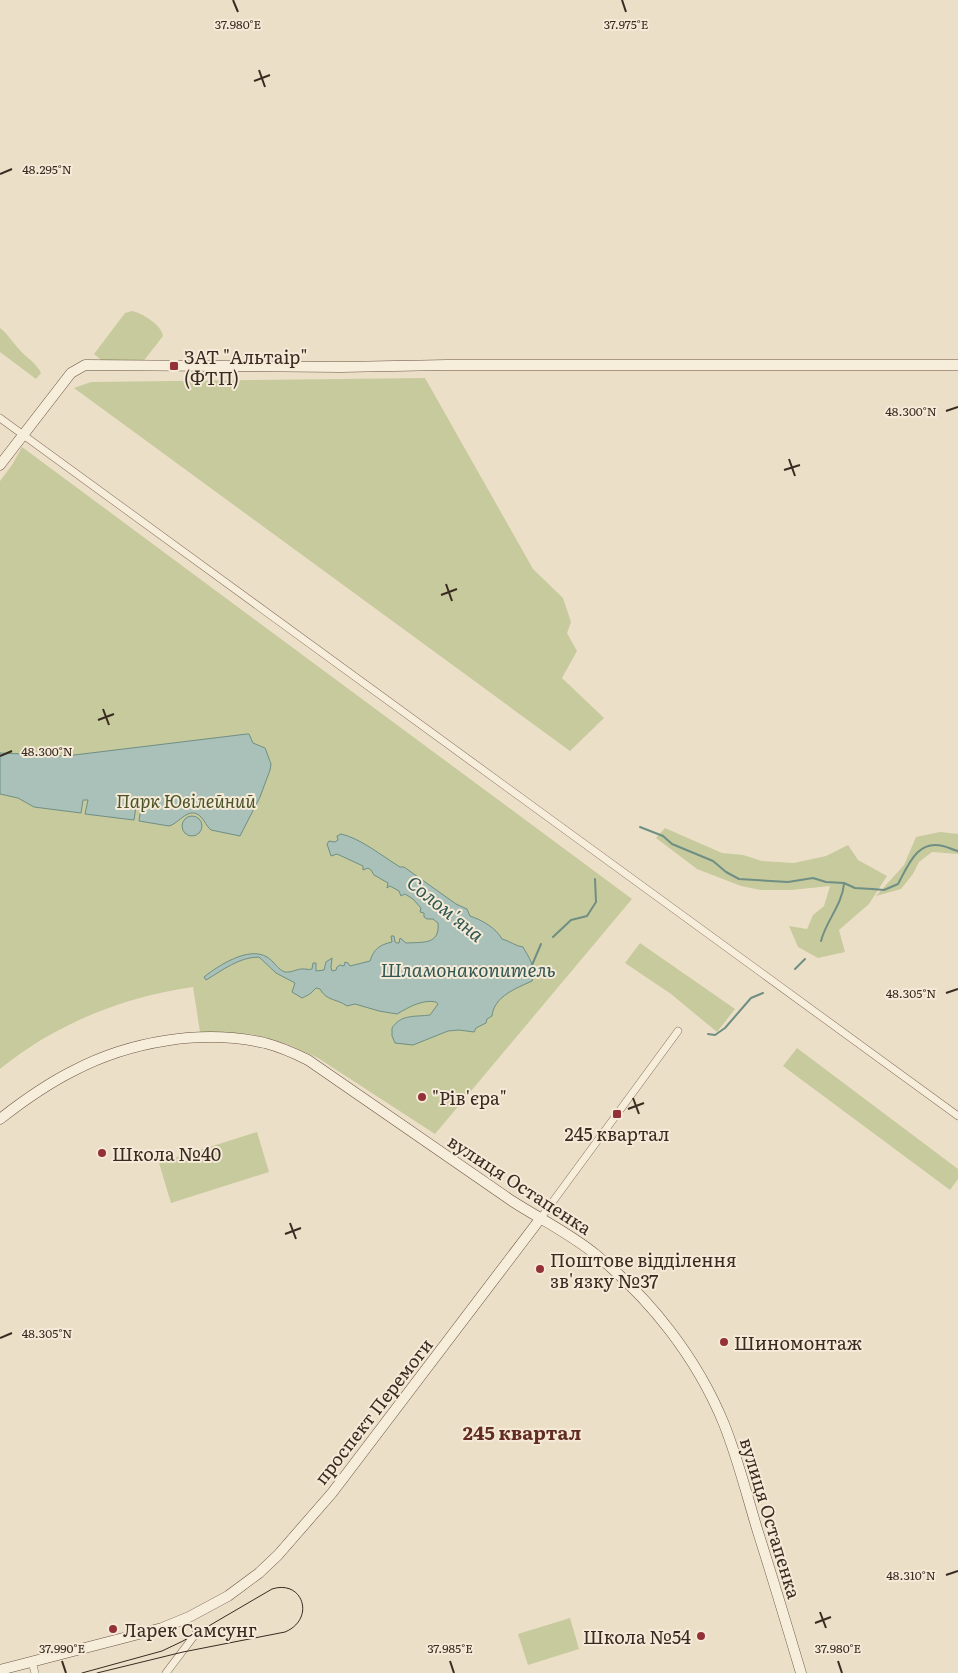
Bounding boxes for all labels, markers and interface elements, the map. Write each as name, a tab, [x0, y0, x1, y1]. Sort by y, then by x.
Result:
text: 37.980°E	[215, 15, 262, 33]
text: 37.975°E	[604, 15, 649, 33]
text: 48.295°N	[22, 160, 72, 178]
place label: ЗАТ "Альтаір" (ФТП)	[184, 343, 307, 391]
marker: ЗАТ "Альтаір" (ФТП)	[168, 360, 180, 372]
text: 48.300°N	[885, 402, 937, 420]
text: 48.300°N	[21, 742, 73, 760]
park label: Парк Ювілейний	[116, 787, 256, 814]
water label: Солом'яна	[401, 868, 491, 948]
water label: Шламонакопитель	[380, 955, 556, 983]
text: 48.305°N	[886, 984, 936, 1002]
place label: "Рів'єра"	[432, 1084, 507, 1111]
marker: "Рів'єра"	[416, 1091, 428, 1103]
marker: 245 квартал	[611, 1108, 623, 1120]
place label: 245 квартал	[565, 1120, 669, 1147]
street label: вулиця Остапенка	[443, 1127, 598, 1241]
place label: Школа №40	[112, 1140, 221, 1167]
marker: Школа №40	[96, 1147, 108, 1159]
place label: Поштове відділення зв'язку №37	[550, 1246, 737, 1294]
marker: Поштове відділення зв'язку №37	[534, 1263, 546, 1275]
text: 48.305°N	[22, 1324, 72, 1342]
place label: Шиномонтаж	[734, 1329, 863, 1356]
street label: проспект Перемоги	[307, 1332, 439, 1490]
marker: Шиномонтаж	[718, 1336, 730, 1348]
district label: 245 квартал	[463, 1418, 581, 1446]
street label: вулиця Остапенка	[734, 1434, 808, 1602]
text: 48.310°N	[886, 1566, 936, 1584]
place label: Ларек Самсунг	[123, 1616, 257, 1643]
marker: Ларек Самсунг	[107, 1623, 119, 1635]
place label: Школа №54	[583, 1623, 691, 1650]
marker: Школа №54	[695, 1630, 707, 1642]
text: 37.990°E	[39, 1639, 85, 1657]
text: 37.985°E	[427, 1639, 473, 1657]
text: 37.980°E	[815, 1639, 862, 1657]

